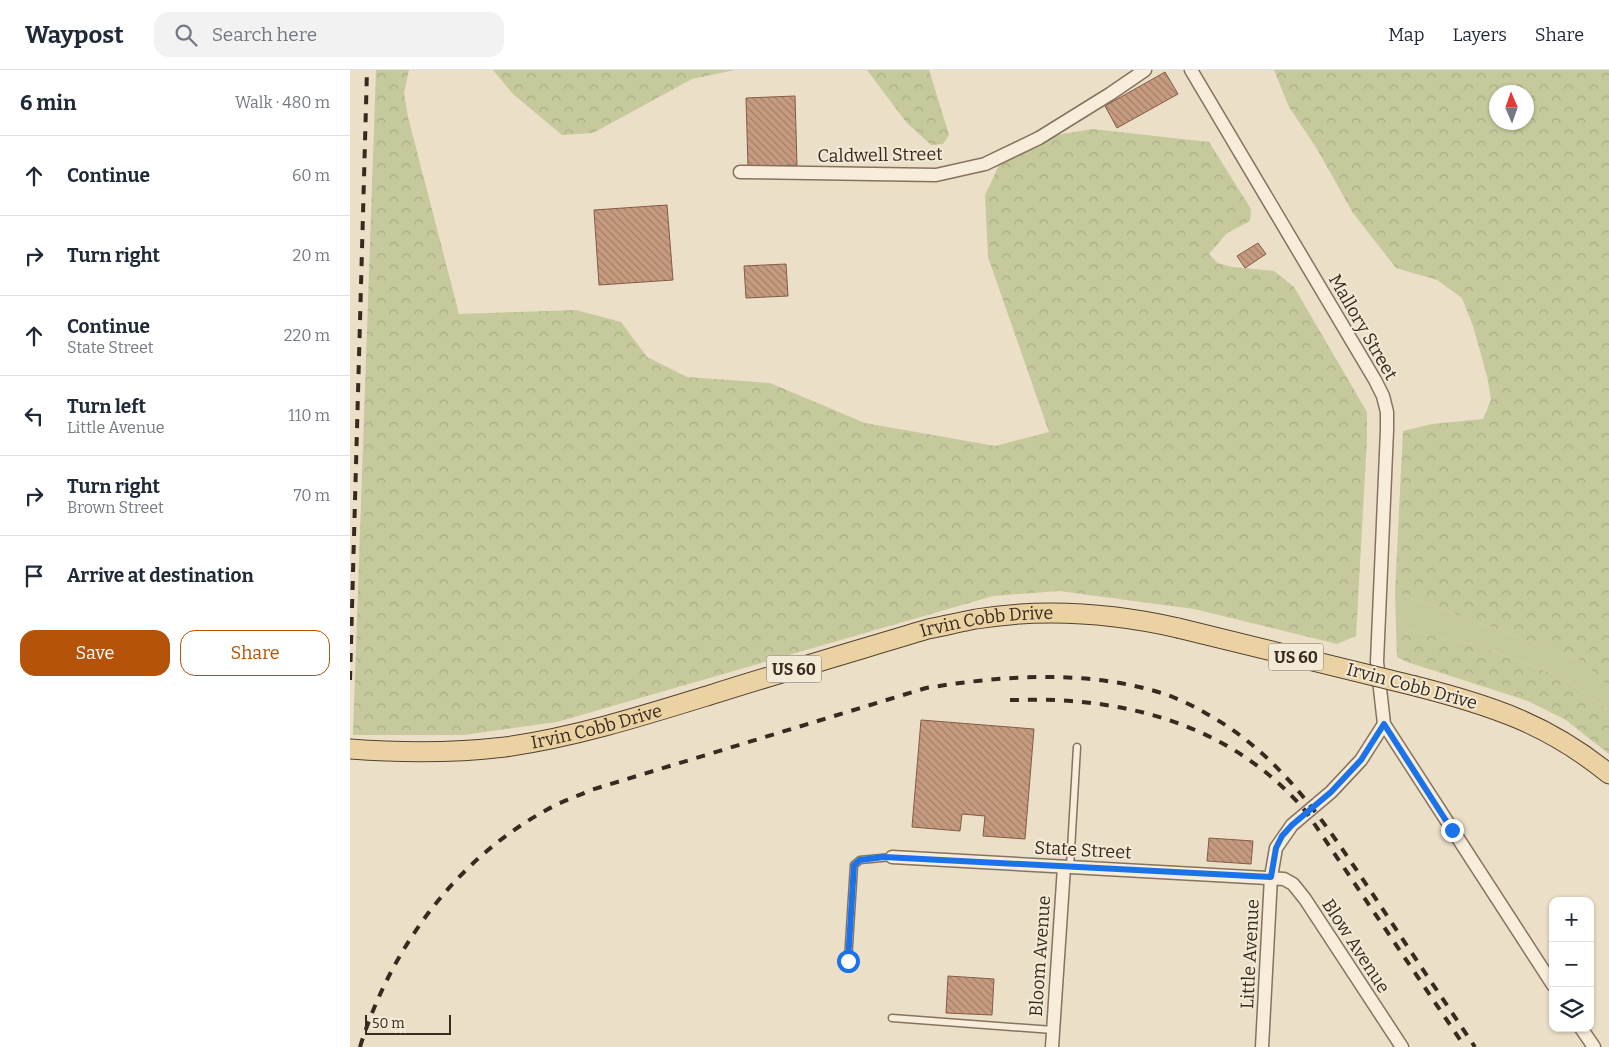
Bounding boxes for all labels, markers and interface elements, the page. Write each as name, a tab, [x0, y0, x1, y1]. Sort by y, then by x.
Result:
search box	[154, 12, 504, 57]
text: Waypost	[25, 21, 124, 49]
icon: search	[172, 21, 200, 49]
text: Search here	[212, 23, 317, 46]
text: Map	[1388, 24, 1424, 46]
text: Layers	[1452, 24, 1507, 46]
text: Share	[1535, 24, 1584, 46]
north arrow	[1489, 85, 1534, 130]
text: 6 min	[20, 90, 76, 116]
text: Walk · 480 m	[235, 93, 330, 112]
street label: Caldwell Street	[817, 143, 943, 167]
icon: ahead	[20, 162, 48, 190]
text: Continue	[67, 164, 150, 187]
text: 60 m	[292, 166, 330, 185]
icon: right	[20, 242, 48, 270]
text: Turn right	[67, 244, 160, 267]
text: 20 m	[293, 246, 330, 265]
street label: Mallory Street	[1324, 270, 1402, 384]
text: Continue	[67, 315, 150, 338]
icon: ahead	[20, 322, 48, 350]
text: 220 m	[284, 326, 330, 345]
text: State Street	[67, 338, 153, 357]
text: Turn left	[67, 395, 146, 418]
icon: left	[20, 402, 48, 430]
text: 110 m	[288, 406, 330, 425]
text: Little Avenue	[67, 418, 165, 437]
text: Turn right	[67, 475, 160, 498]
icon: right	[20, 482, 48, 510]
text: 70 m	[294, 486, 330, 505]
text: Brown Street	[67, 498, 164, 517]
icon: arrive	[20, 562, 48, 590]
text: Arrive at destination	[67, 564, 254, 587]
street label: Irvin Cobb Drive	[917, 602, 1053, 642]
button: Save	[20, 630, 170, 676]
button: Share	[180, 630, 330, 676]
road number: US 60	[1268, 644, 1324, 670]
road number: US 60	[766, 656, 822, 682]
street label: Irvin Cobb Drive	[1344, 658, 1480, 714]
street label: Irvin Cobb Drive	[529, 699, 665, 754]
route end	[1441, 819, 1464, 842]
street label: State Street	[1034, 836, 1133, 864]
street label: Bloom Avenue	[1025, 895, 1055, 1017]
street label: Blow Avenue	[1317, 895, 1395, 997]
map controls	[1549, 897, 1594, 1032]
button: +	[1549, 897, 1594, 942]
street label: Little Avenue	[1236, 899, 1264, 1009]
button: −	[1549, 942, 1594, 987]
route start	[837, 950, 860, 973]
button: layers	[1549, 987, 1594, 1032]
scale bar	[365, 1012, 451, 1035]
text: 50 m	[372, 1015, 405, 1032]

